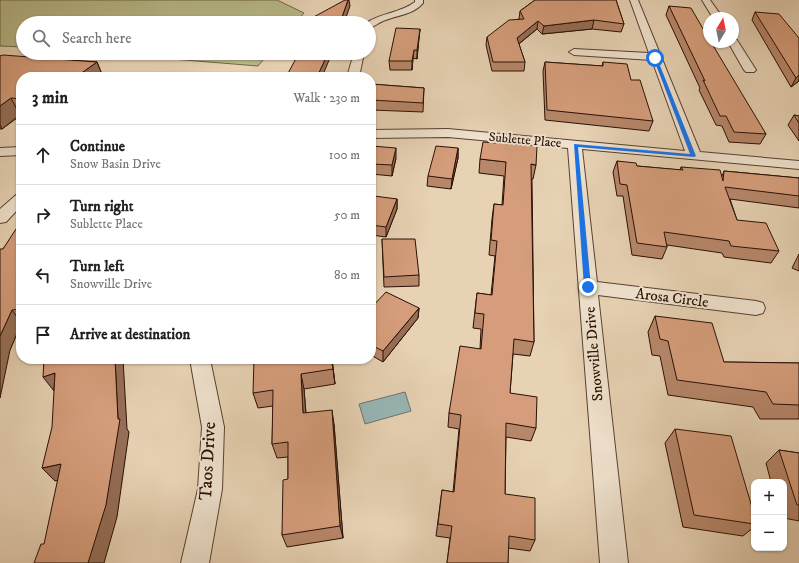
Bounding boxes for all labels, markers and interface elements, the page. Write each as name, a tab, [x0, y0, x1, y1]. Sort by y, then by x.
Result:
north arrow	[703, 12, 739, 48]
search box	[16, 16, 376, 60]
icon: search	[30, 27, 52, 49]
text: Search here	[62, 29, 131, 48]
route start	[646, 49, 664, 67]
text: 3 min	[32, 87, 68, 109]
text: Walk · 230 m	[294, 90, 360, 106]
street label: Sublette Place	[488, 129, 562, 151]
text: Continue	[70, 137, 125, 156]
icon: ahead	[32, 144, 54, 166]
text: 100 m	[329, 147, 360, 163]
text: Snow Basin Drive	[70, 156, 161, 172]
text: Turn right	[70, 197, 133, 216]
icon: right	[32, 204, 54, 226]
text: 50 m	[334, 207, 360, 223]
text: Sublette Place	[70, 216, 143, 232]
text: Turn left	[70, 257, 124, 276]
icon: left	[32, 264, 54, 286]
text: 80 m	[334, 267, 360, 283]
text: Snowville Drive	[70, 276, 152, 292]
route end	[579, 278, 597, 296]
street label: Arosa Circle	[634, 284, 710, 312]
street label: Snowville Drive	[580, 306, 608, 402]
icon: arrive	[32, 324, 54, 346]
text: Arrive at destination	[70, 325, 190, 344]
street label: Taos Drive	[195, 421, 221, 501]
map controls	[751, 479, 787, 551]
button: +	[751, 479, 787, 515]
button: −	[751, 515, 787, 551]

